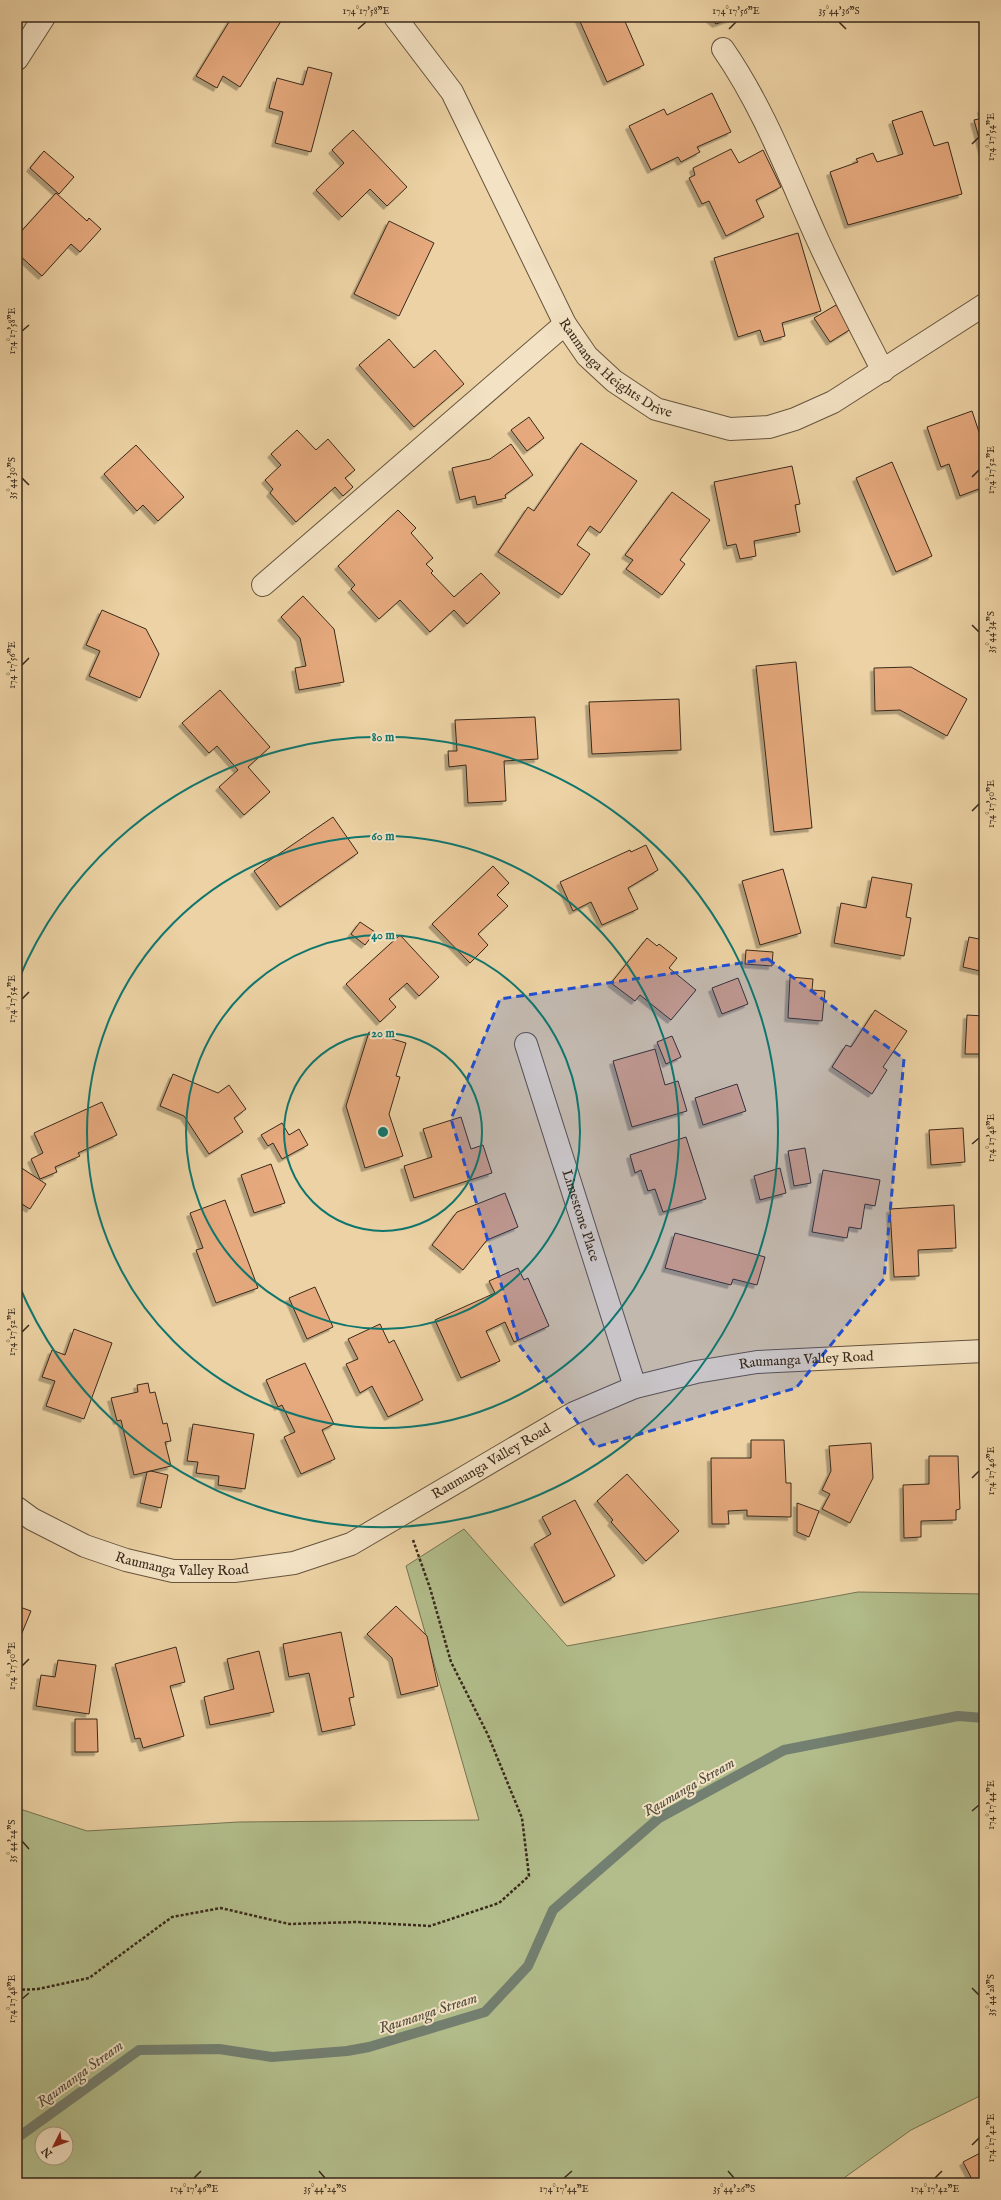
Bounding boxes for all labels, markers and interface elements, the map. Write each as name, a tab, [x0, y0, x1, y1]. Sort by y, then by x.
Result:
text: 174°17'58"E	[342, 5, 390, 18]
text: 174°17'56"E	[712, 5, 760, 18]
text: 35°44'36"S	[818, 5, 860, 18]
text: 174°17'54"E	[985, 113, 998, 161]
text: 174°17'58"E	[6, 307, 19, 355]
street label: Raumanga Heights Drive	[555, 315, 675, 422]
text: 174°17'52"E	[985, 446, 998, 494]
text: 35°44'30"S	[6, 457, 19, 499]
text: 35°44'34"S	[985, 611, 998, 653]
text: 174°17'56"E	[6, 641, 19, 689]
text: 80 m	[372, 730, 395, 745]
text: 174°17'50"E	[985, 780, 998, 828]
text: 60 m	[372, 829, 395, 844]
text: 40 m	[371, 928, 396, 943]
text: 174°17'54"E	[6, 975, 19, 1023]
text: 20 m	[371, 1026, 395, 1041]
text: 174°17'48"E	[985, 1114, 998, 1162]
centre of rings	[376, 1125, 390, 1139]
street label: Limestone Place	[557, 1167, 604, 1264]
text: 174°17'52"E	[6, 1308, 19, 1356]
street label: Raumanga Valley Road	[737, 1347, 874, 1374]
street label: Raumanga Valley Road	[429, 1419, 555, 1504]
text: 174°17'46"E	[985, 1447, 998, 1495]
street label: Raumanga Valley Road	[113, 1548, 250, 1581]
text: 174°17'50"E	[6, 1642, 19, 1690]
water label: Raumanga Stream	[640, 1753, 739, 1822]
text: 174°17'44"E	[985, 1780, 998, 1830]
text: 35°44'24"S	[6, 1820, 19, 1862]
text: 35°44'28"S	[985, 1974, 998, 2016]
text: 174°17'48"E	[6, 1975, 19, 2023]
water label: Raumanga Stream	[376, 1988, 480, 2039]
water label: Raumanga Stream	[33, 2036, 128, 2113]
text: 174°17'42"E	[985, 2113, 998, 2163]
north arrow	[34, 2126, 74, 2166]
text: N	[39, 2143, 56, 2161]
text: 174°17'46"E	[170, 2183, 218, 2196]
text: 35°44'24"S	[304, 2183, 346, 2196]
text: 174°17'44"E	[539, 2183, 589, 2196]
text: 35°44'26"S	[713, 2183, 755, 2196]
text: 174°17'42"E	[910, 2183, 960, 2196]

